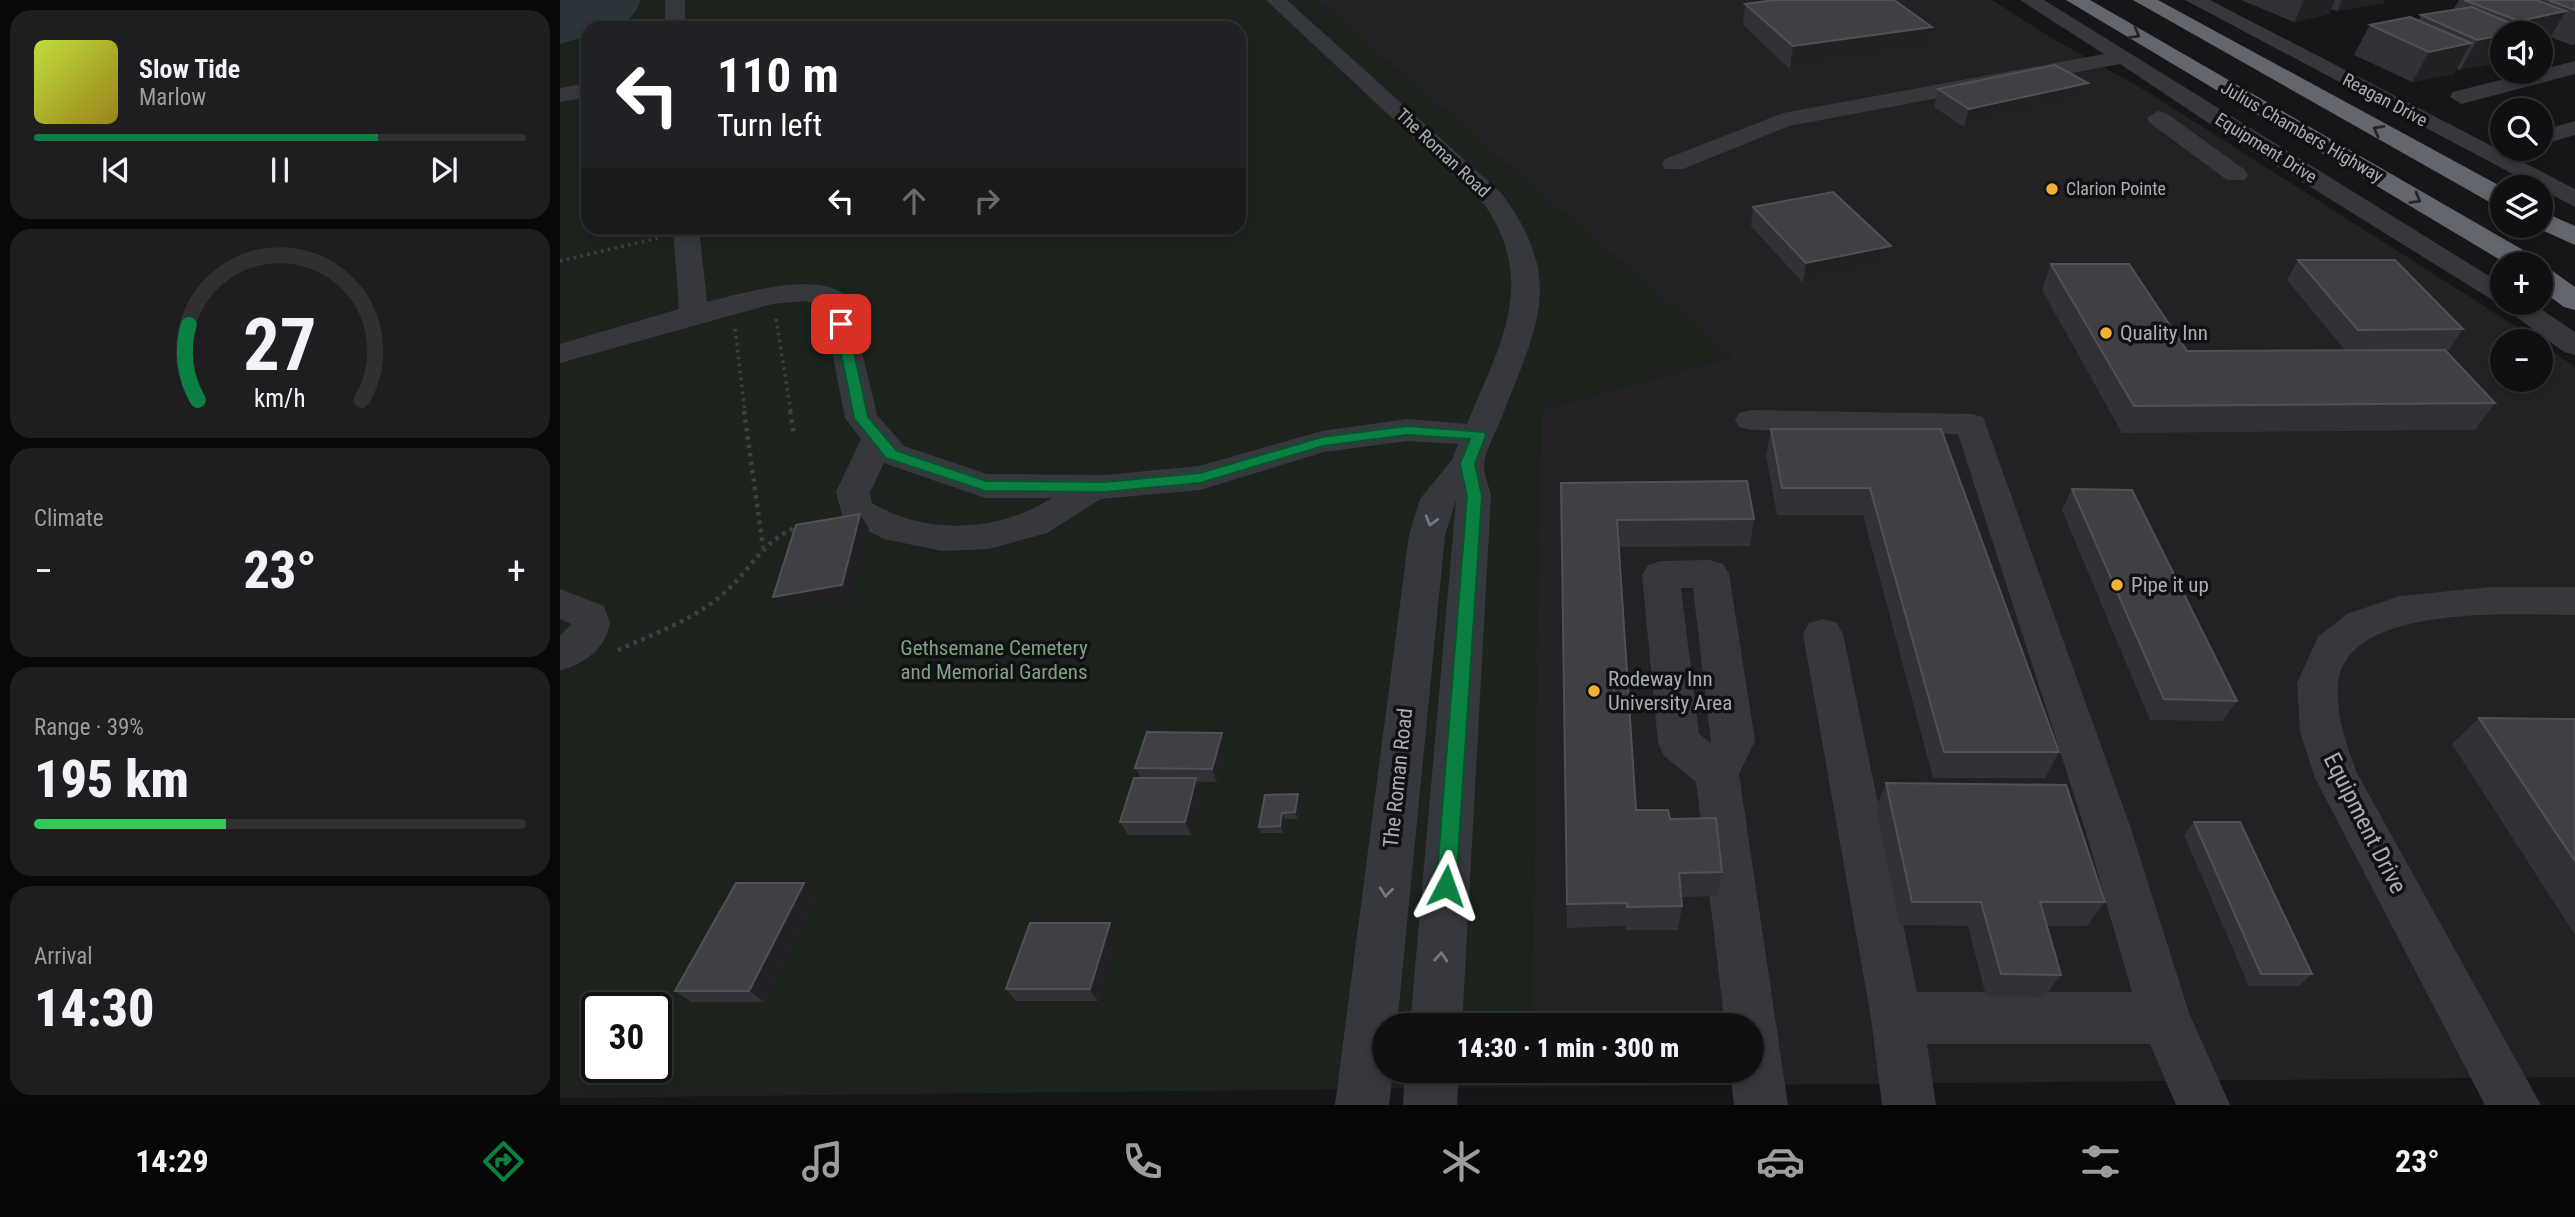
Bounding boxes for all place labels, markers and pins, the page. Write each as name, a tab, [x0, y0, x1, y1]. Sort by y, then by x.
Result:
place label: Clarion Pointe	[2066, 178, 2166, 199]
marker: Clarion Pointe	[2044, 181, 2060, 197]
pin	[811, 294, 871, 354]
place label: Quality Inn	[2120, 321, 2208, 345]
marker: Quality Inn	[2098, 325, 2114, 341]
place label: Pipe it up	[2131, 573, 2209, 597]
marker: Pipe it up	[2109, 577, 2125, 593]
place label: Rodeway Inn University Area	[1608, 667, 1732, 715]
marker: Rodeway Inn University Area	[1586, 683, 1602, 699]

